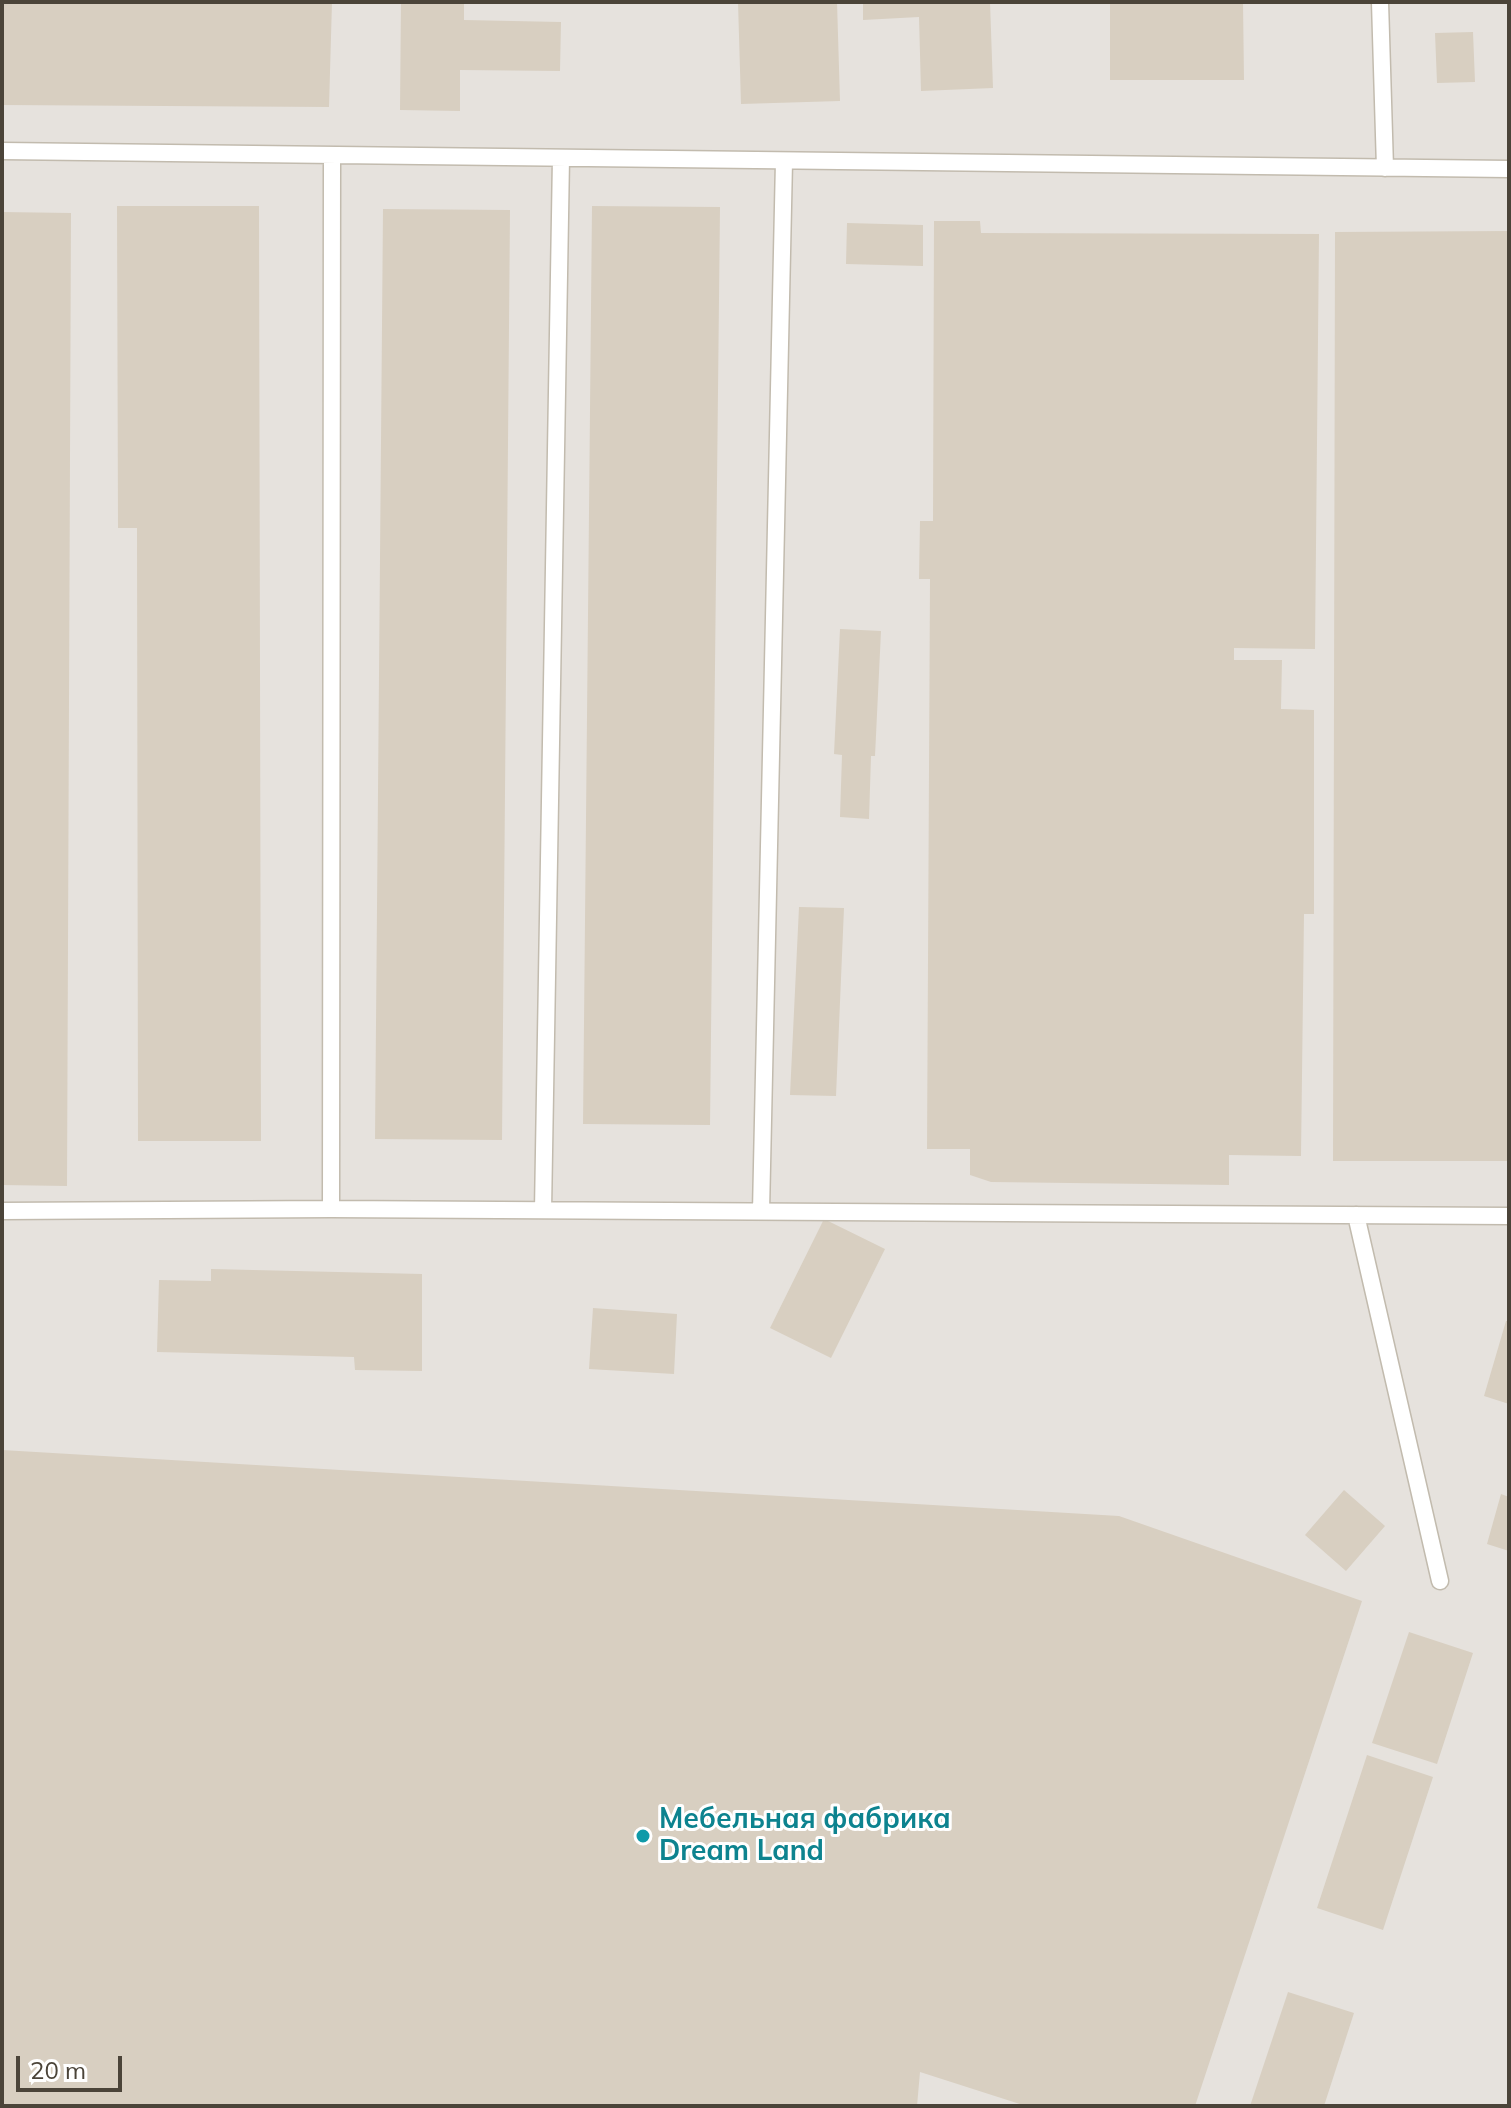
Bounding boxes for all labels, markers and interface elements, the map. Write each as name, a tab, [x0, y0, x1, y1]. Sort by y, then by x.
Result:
place label: Мебельная фабрика Dream Land	[659, 1803, 951, 1869]
marker: Мебельная фабрика Dream Land	[634, 1827, 652, 1845]
scale bar	[20, 2040, 126, 2090]
text: 20 m	[30, 2055, 86, 2085]

